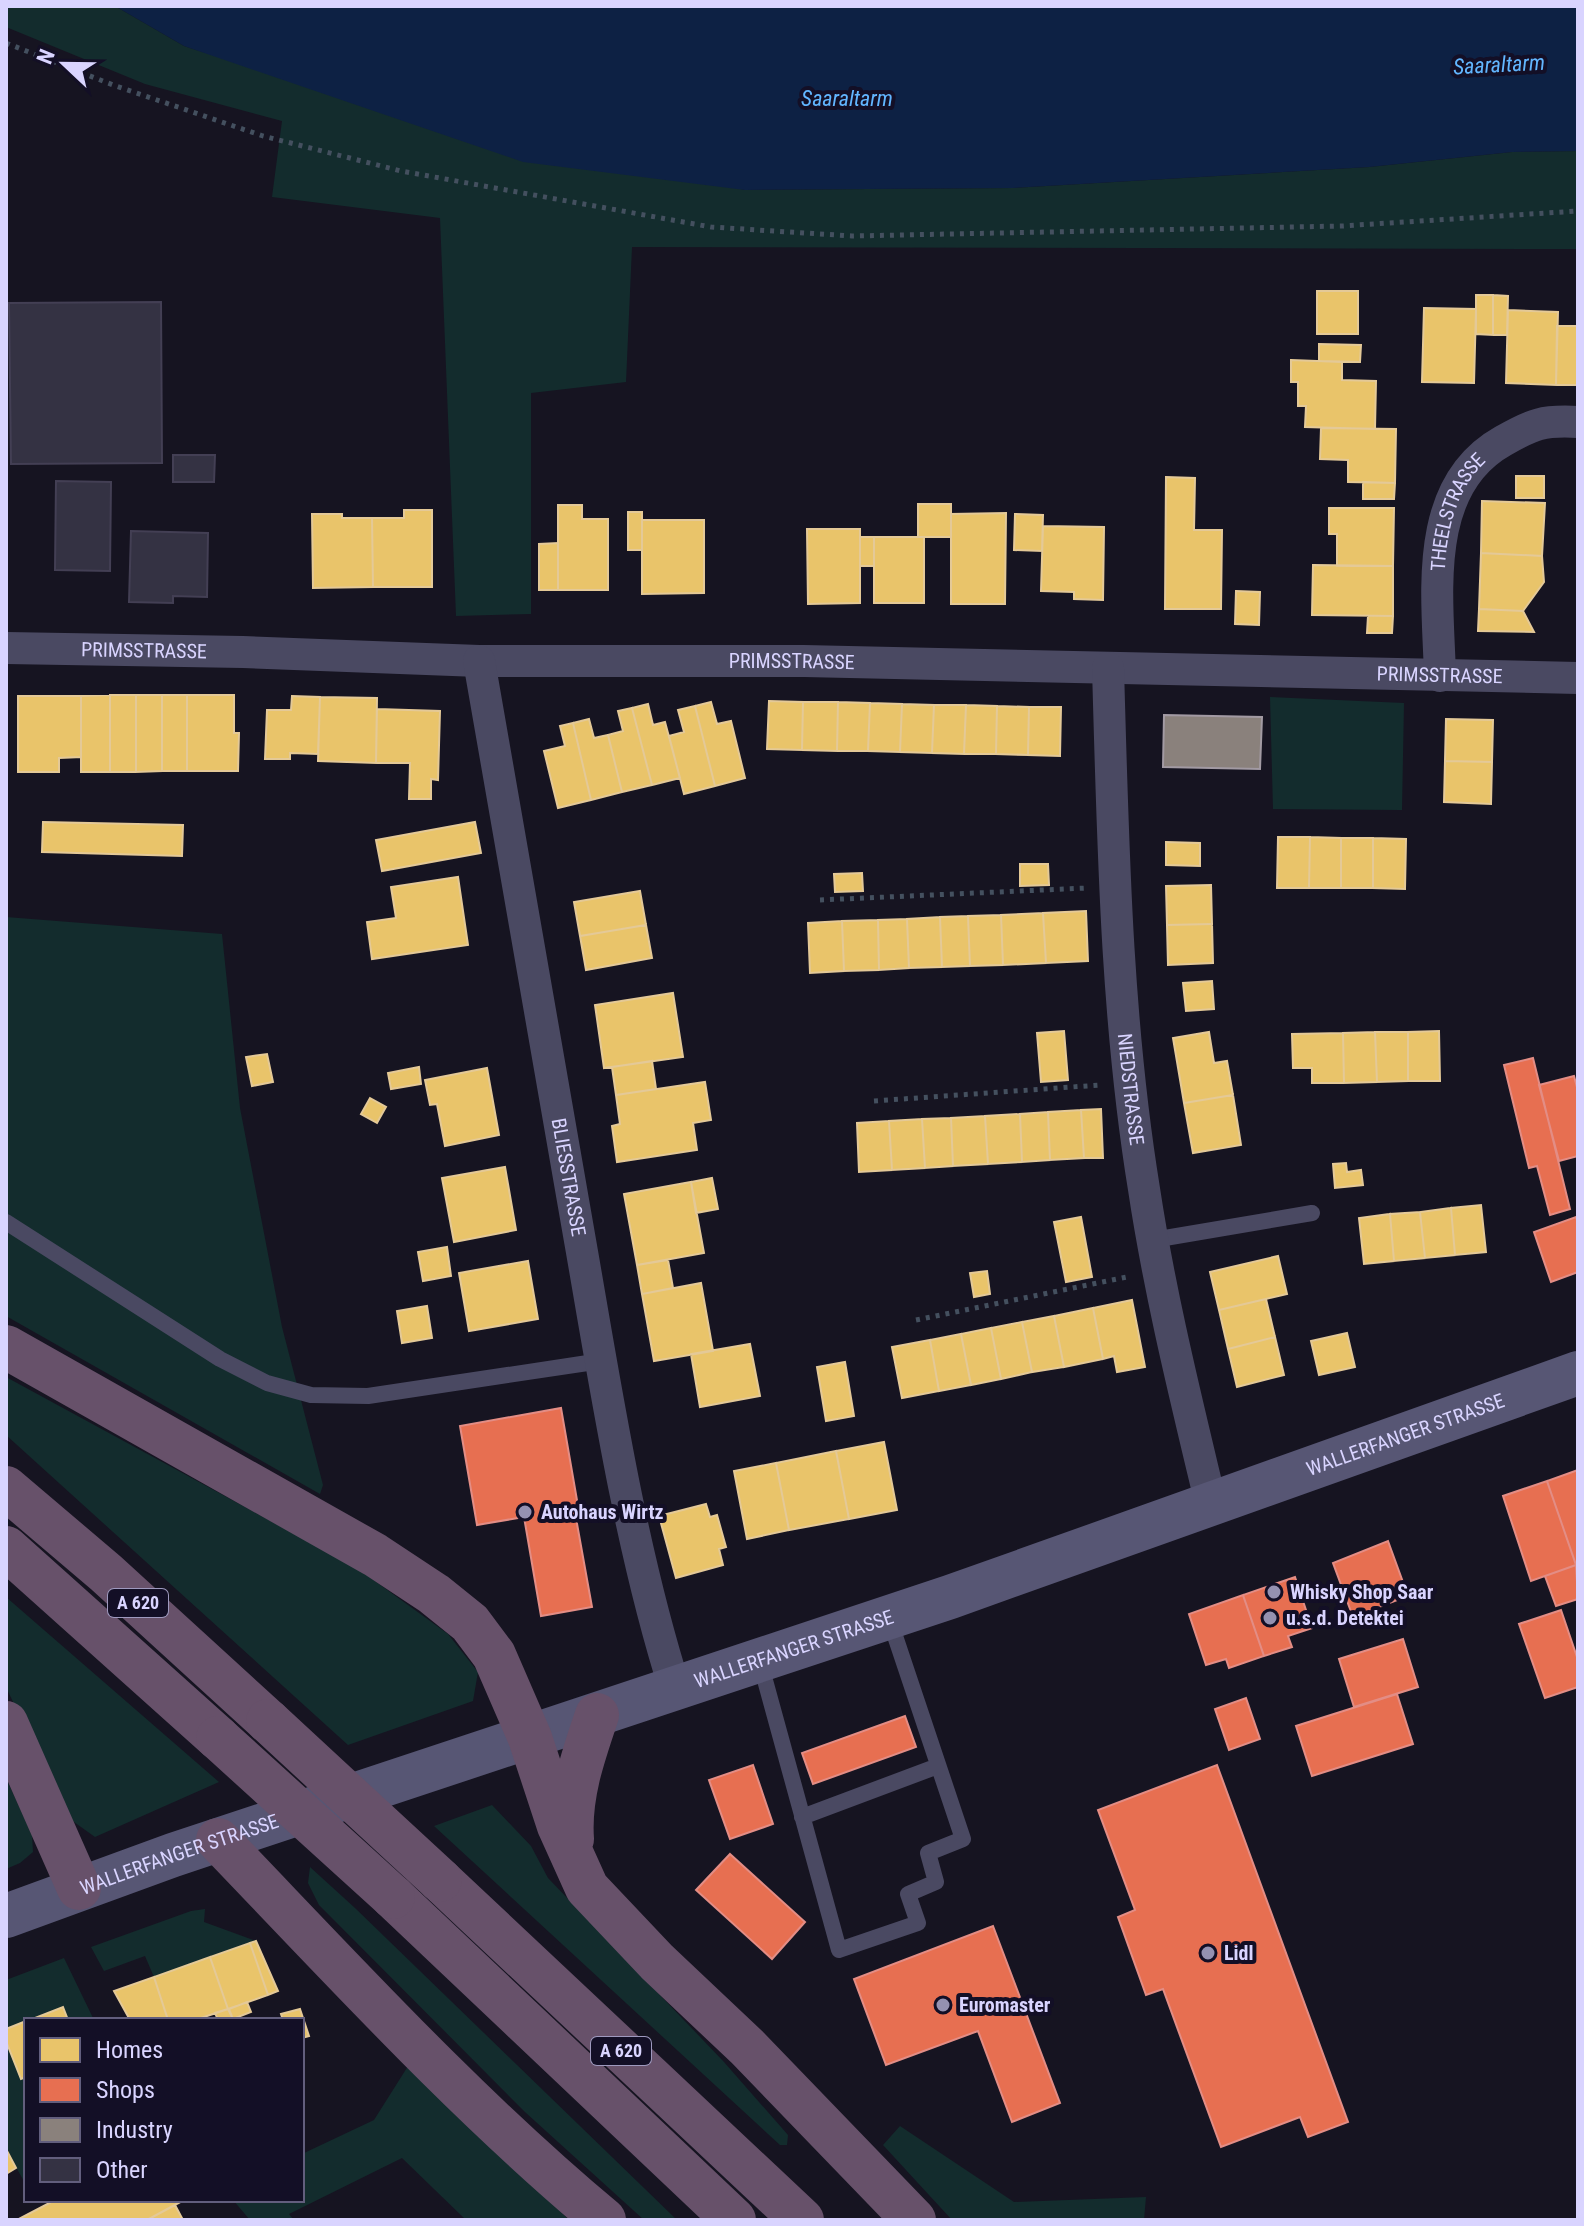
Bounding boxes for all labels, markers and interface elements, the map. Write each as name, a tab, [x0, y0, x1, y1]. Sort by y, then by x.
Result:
north arrow	[24, 24, 104, 104]
text: N	[32, 46, 60, 68]
water label: Saaraltarm	[1453, 50, 1546, 79]
water label: Saaraltarm	[801, 86, 893, 111]
street label: THEELSTRASSE	[1426, 448, 1490, 572]
street label: PRIMSSTRASSE	[81, 637, 207, 663]
street label: PRIMSSTRASSE	[729, 649, 855, 674]
street label: PRIMSSTRASSE	[1376, 662, 1503, 688]
street label: NIEDSTRASSE	[1113, 1032, 1149, 1147]
street label: BLIESSTRASSE	[547, 1116, 591, 1238]
street label: WALLERFANGER STRASSE	[1303, 1388, 1508, 1481]
place label: Autohaus Wirtz	[541, 1500, 664, 1524]
marker: Autohaus Wirtz	[516, 1503, 534, 1521]
place label: Whisky Shop Saar	[1290, 1580, 1434, 1604]
marker: Whisky Shop Saar	[1265, 1583, 1283, 1601]
road number: A 620	[108, 1589, 168, 1617]
street label: WALLERFANGER STRASSE	[691, 1605, 897, 1693]
place label: u.s.d. Detektei	[1286, 1606, 1404, 1630]
marker: u.s.d. Detektei	[1261, 1609, 1279, 1627]
street label: WALLERFANGER STRASSE	[77, 1809, 282, 1900]
place label: Lidl	[1224, 1941, 1254, 1965]
marker: Lidl	[1199, 1944, 1217, 1962]
place label: Euromaster	[959, 1993, 1051, 2017]
marker: Euromaster	[934, 1996, 952, 2014]
legend	[24, 2018, 304, 2202]
text: Homes	[96, 2036, 163, 2064]
road number: A 620	[591, 2037, 651, 2065]
text: Shops	[96, 2076, 155, 2104]
text: Industry	[96, 2116, 173, 2144]
text: Other	[96, 2156, 148, 2184]

